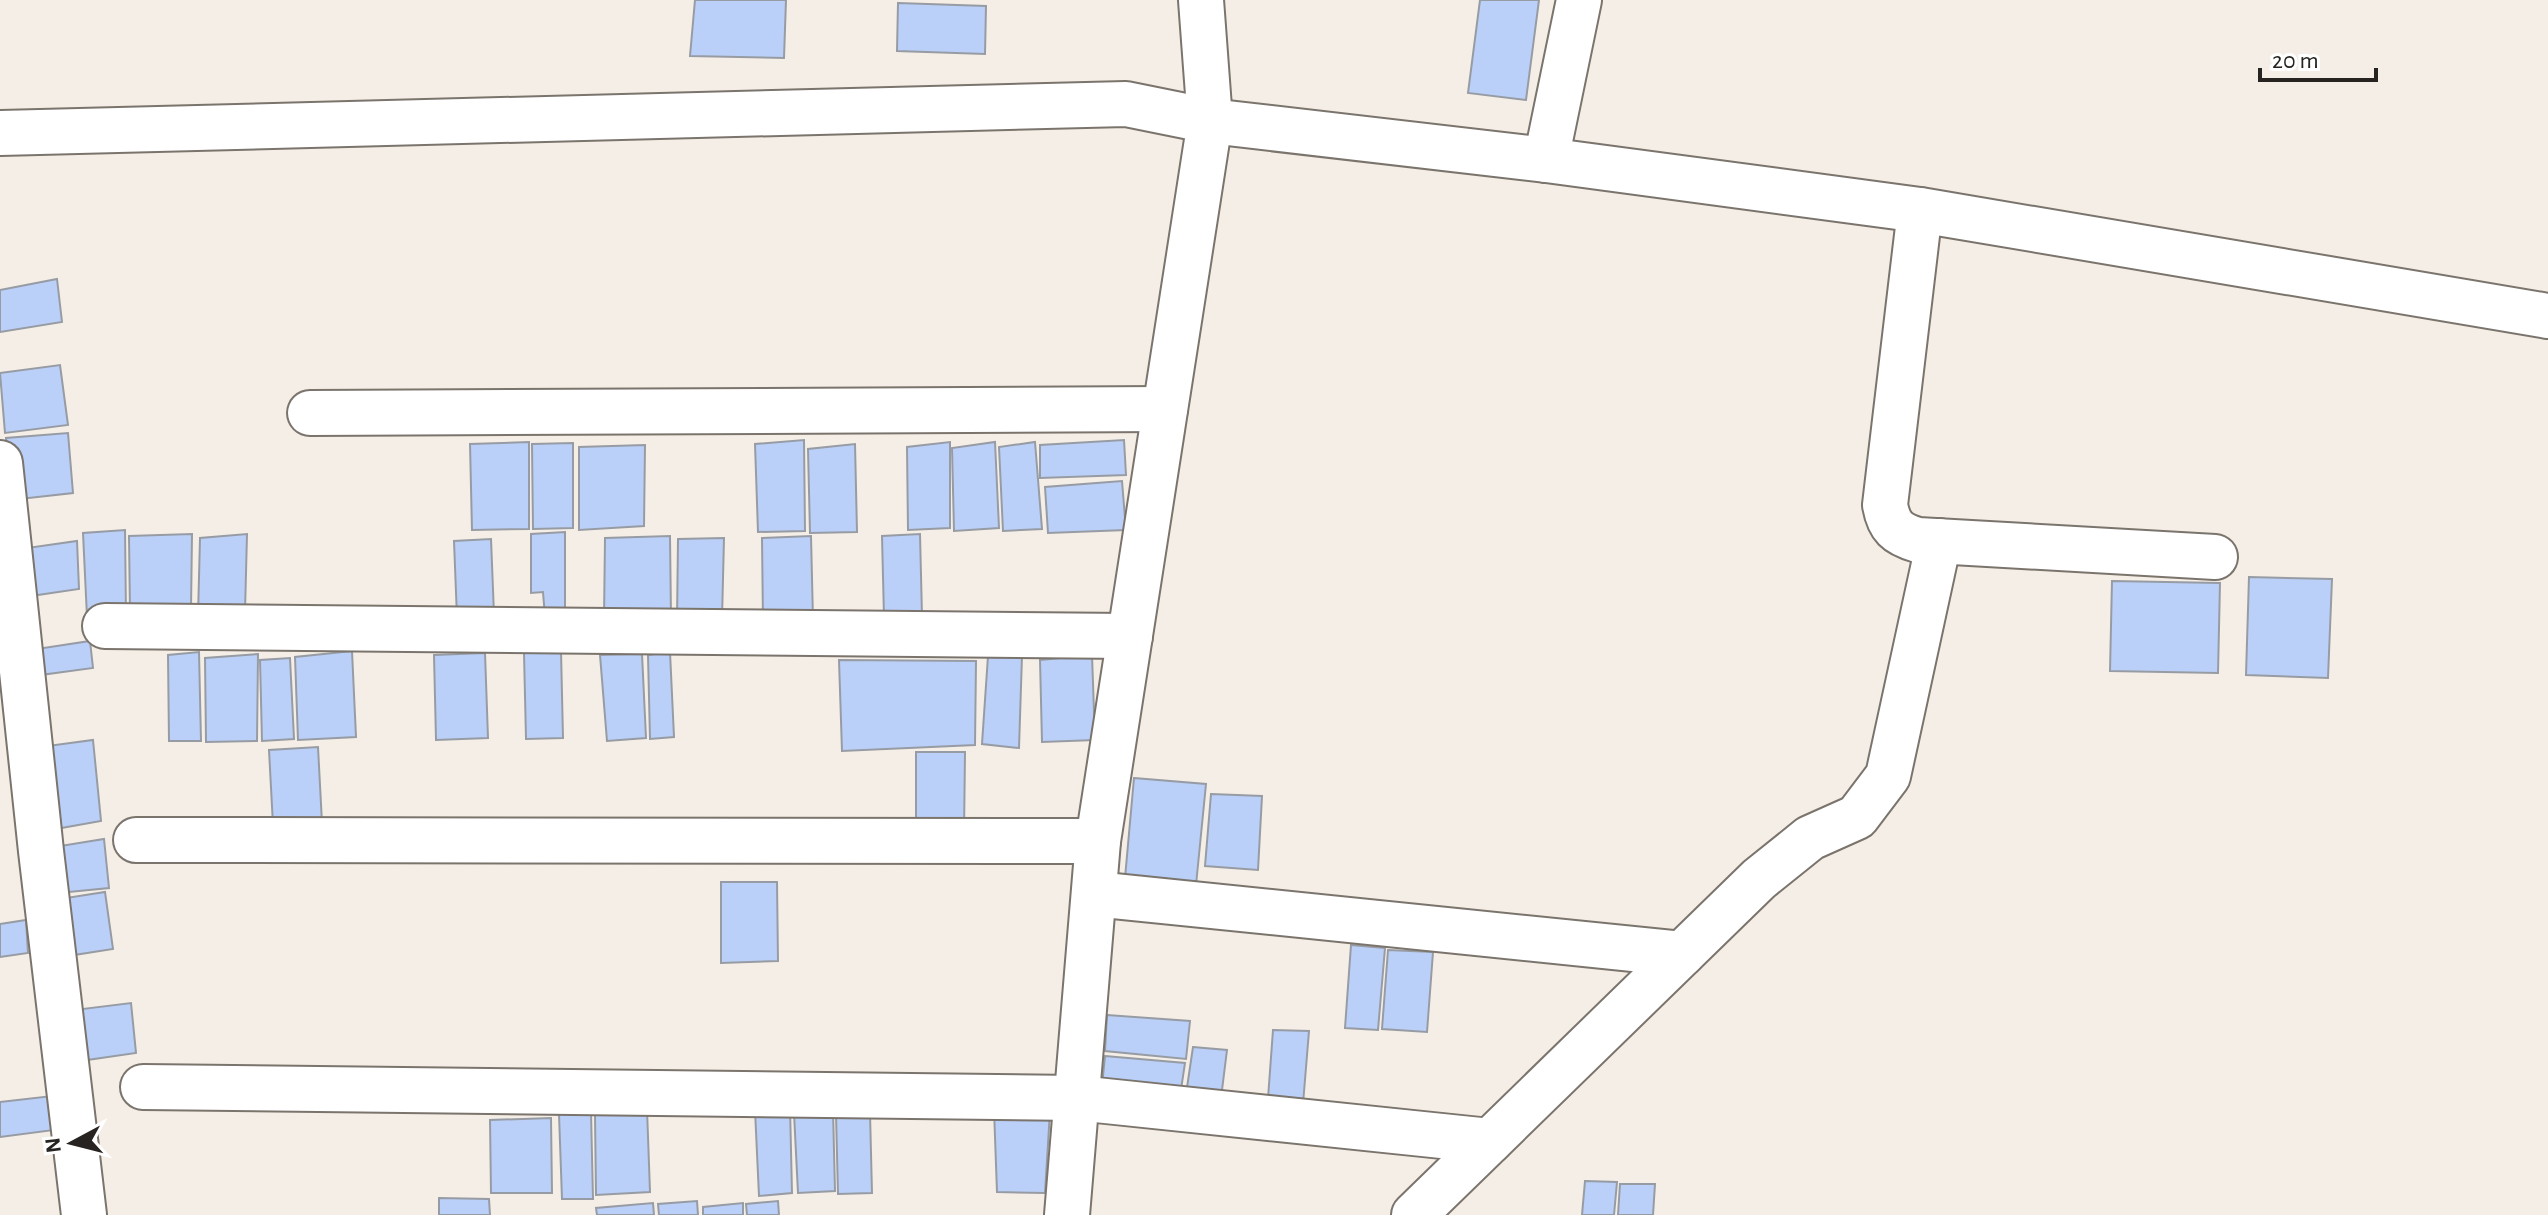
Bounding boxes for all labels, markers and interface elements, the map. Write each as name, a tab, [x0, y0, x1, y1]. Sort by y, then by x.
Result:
scale bar	[2260, 32, 2376, 82]
text: 20 m	[2272, 49, 2319, 73]
north arrow	[32, 1103, 112, 1183]
text: N	[41, 1136, 65, 1154]

